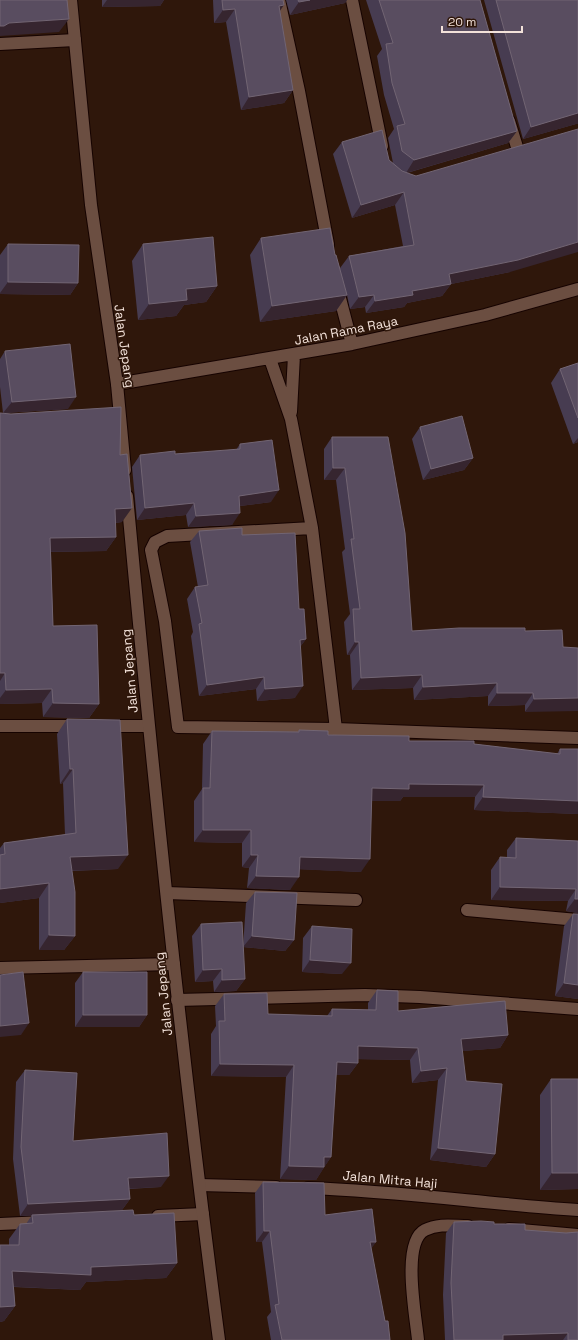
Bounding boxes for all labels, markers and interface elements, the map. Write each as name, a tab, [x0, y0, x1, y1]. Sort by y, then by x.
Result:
scale bar	[442, 8, 522, 34]
text: 20 m	[448, 14, 476, 30]
street label: Jalan Jepang	[110, 303, 139, 389]
street label: Jalan Rama Raya	[293, 312, 400, 349]
street label: Jalan Jepang	[117, 628, 142, 714]
street label: Jalan Jepang	[151, 951, 176, 1037]
street label: Jalan Mitra Haji	[342, 1167, 438, 1192]

